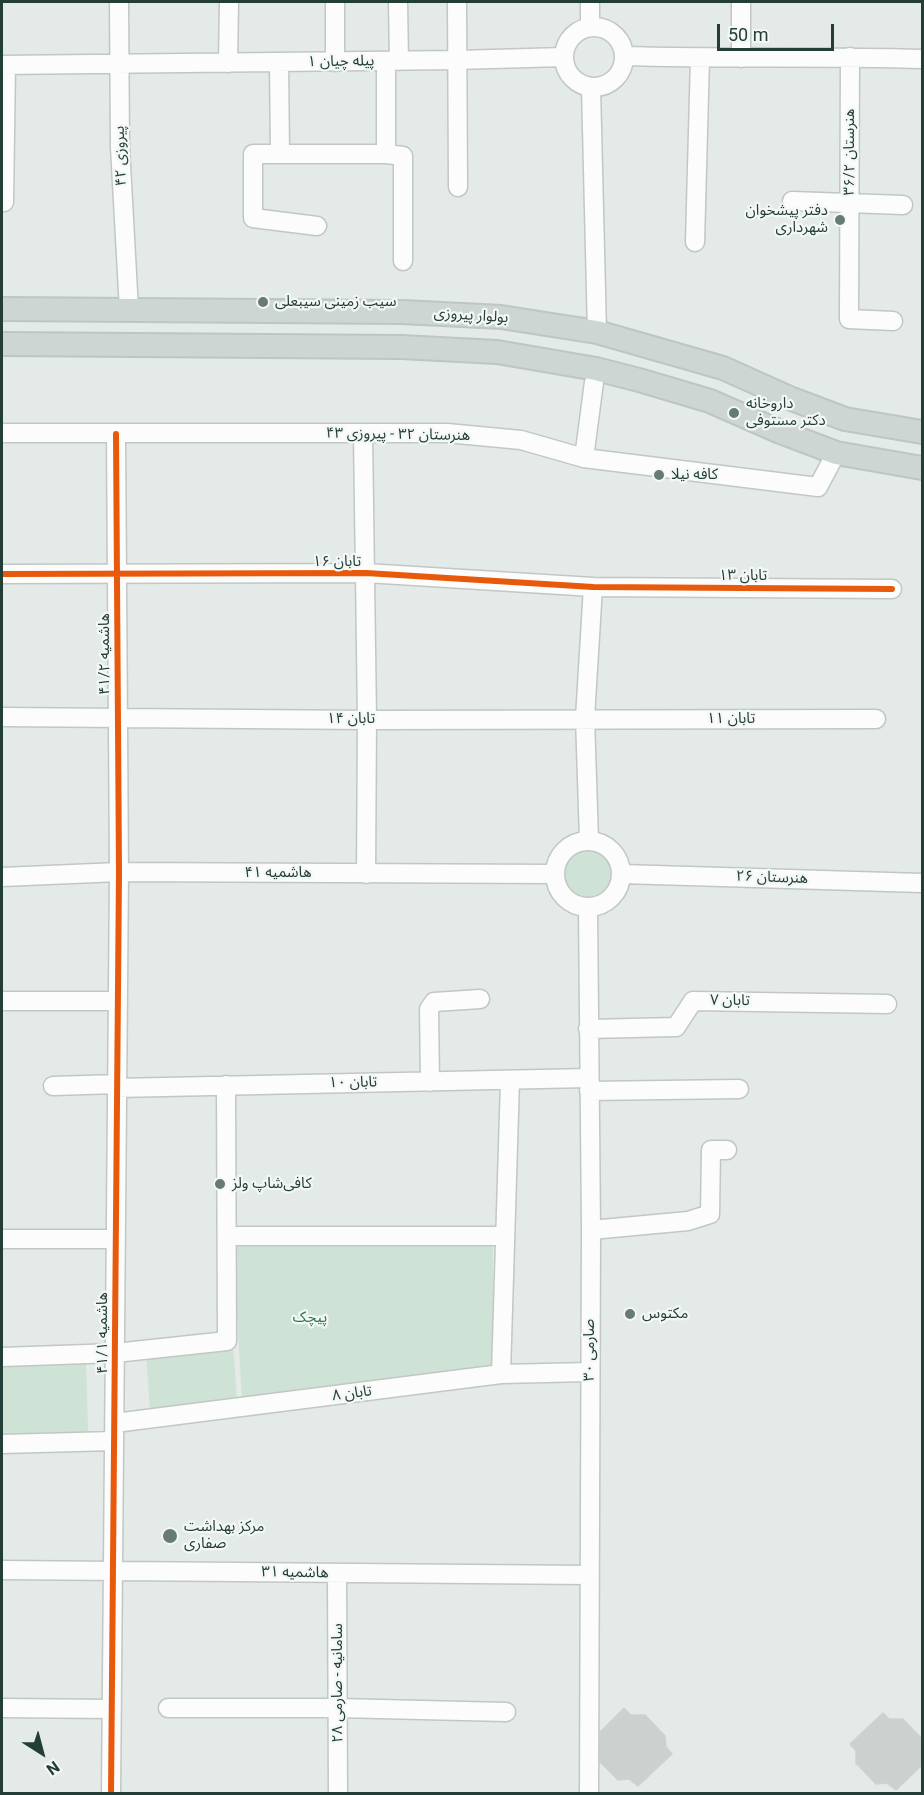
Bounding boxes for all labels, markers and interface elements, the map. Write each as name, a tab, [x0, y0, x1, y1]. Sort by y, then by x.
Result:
scale bar	[720, 12, 837, 50]
text: 50 m	[728, 24, 768, 45]
street label: پیله چیان ۱	[307, 52, 375, 72]
street label: هنرستان ۳۶/۲	[841, 109, 859, 195]
street label: پیروزی ۴۲	[111, 125, 131, 187]
place label: دفتر پیشخوان شهرداری	[746, 202, 828, 237]
marker: دفتر پیشخوان شهرداری	[833, 213, 847, 227]
place label: سیب زمینی سیبعلی	[275, 293, 397, 311]
marker: سیب زمینی سیبعلی	[256, 295, 270, 309]
street label: بولوار پیروزی	[433, 304, 509, 328]
place label: داروخانه دکتر مستوفی	[746, 395, 826, 430]
marker: داروخانه دکتر مستوفی	[727, 406, 741, 420]
street label: هنرستان ۳۲ - پیروزی ۴۳	[326, 425, 470, 445]
place label: کافه نیلا	[671, 466, 718, 484]
marker: کافه نیلا	[652, 468, 666, 482]
street label: تابان ۱۶	[313, 553, 361, 571]
street label: تابان ۱۳	[719, 567, 767, 585]
street label: هاشمیه ۴۱/۲	[96, 613, 114, 695]
street label: تابان ۱۴	[327, 710, 375, 728]
street label: تابان ۱۱	[707, 710, 755, 728]
street label: هاشمیه ۴۱	[244, 864, 312, 882]
street label: هنرستان ۲۶	[736, 868, 808, 888]
street label: تابان ۷	[710, 992, 750, 1010]
street label: تابان ۱۰	[329, 1074, 377, 1092]
place label: کافی‌شاپ ولز	[232, 1175, 312, 1193]
marker: کافی‌شاپ ولز	[213, 1177, 227, 1191]
street label: هاشمیه ۴۱/۱	[94, 1292, 112, 1374]
place label: مکتوس	[642, 1305, 688, 1323]
marker: مکتوس	[623, 1307, 637, 1321]
park label: پیچک	[293, 1309, 327, 1327]
street label: صارمی ۳۰	[581, 1319, 599, 1381]
street label: تابان ۸	[331, 1383, 373, 1405]
place label: مرکز بهداشت صفاری	[184, 1518, 264, 1553]
marker: مرکز بهداشت صفاری	[161, 1527, 179, 1545]
street label: هاشمیه ۳۱	[261, 1563, 329, 1583]
street label: سامانیه - صارمی ۲۸	[329, 1623, 347, 1743]
north arrow	[12, 1723, 72, 1783]
text: N	[43, 1757, 63, 1779]

